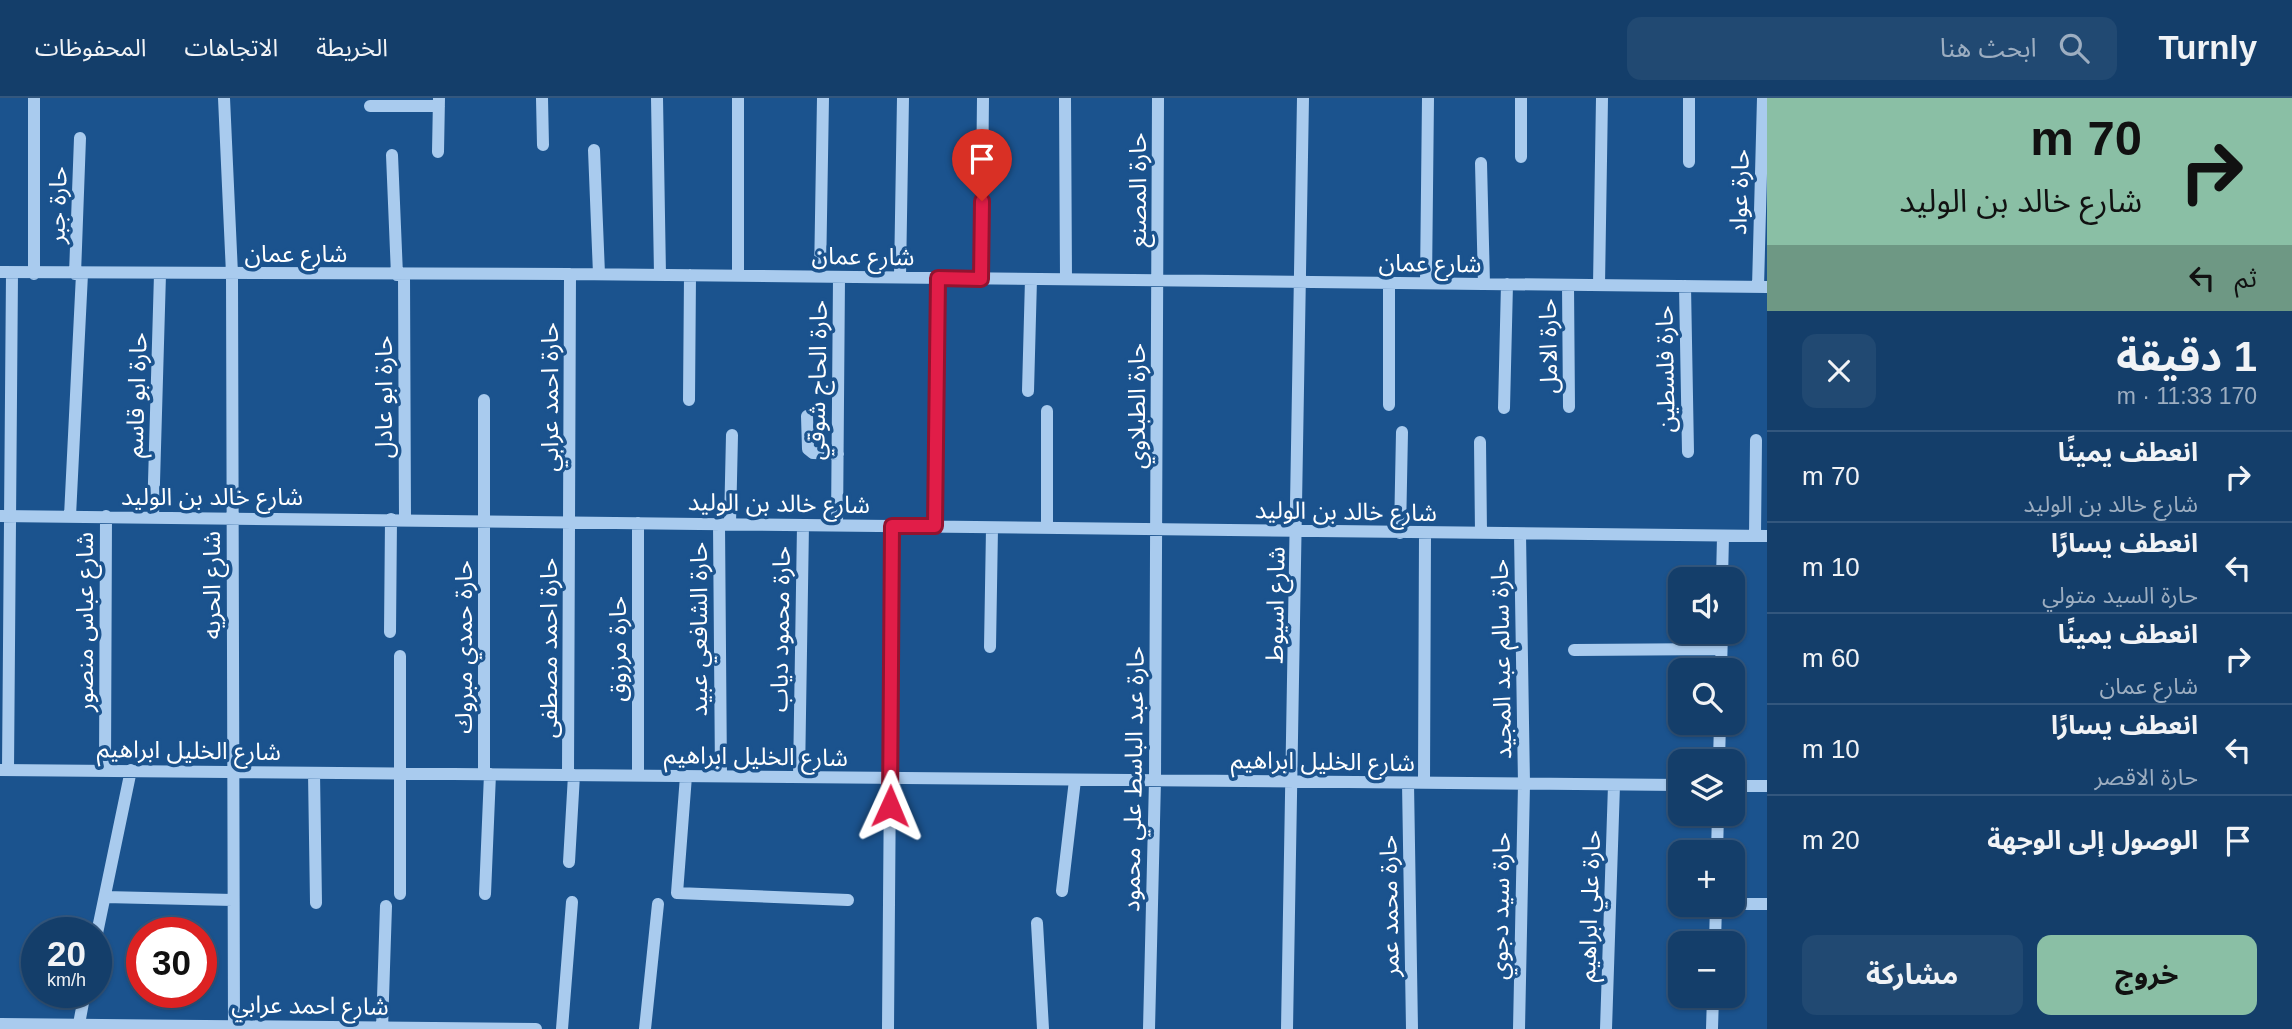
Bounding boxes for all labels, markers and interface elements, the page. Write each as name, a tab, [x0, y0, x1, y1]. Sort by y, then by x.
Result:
search box	[1627, 17, 2117, 80]
icon: search	[2055, 29, 2093, 67]
text: Turnly	[2159, 29, 2257, 66]
text: ابحث هنا	[1940, 33, 2037, 63]
text: المحفوظات	[35, 34, 146, 61]
text: الاتجاهات	[184, 34, 278, 61]
text: الخريطة	[316, 34, 388, 61]
text: 70 m	[2030, 111, 2142, 165]
icon: right	[2166, 126, 2257, 217]
pin	[952, 129, 1012, 201]
street label: حارة المصنع	[1124, 133, 1155, 247]
icon: arrive	[963, 140, 1001, 178]
street label: حارة عواد	[1724, 149, 1755, 235]
street label: حارة جبر	[42, 166, 73, 245]
text: شارع خالد بن الوليد	[1899, 183, 2142, 219]
street label: شارع عمان	[245, 240, 347, 271]
street label: شارع عمان	[811, 242, 915, 274]
street label: شارع عمان	[1378, 249, 1482, 281]
icon: left	[2183, 259, 2221, 297]
text: ثم	[2235, 263, 2257, 293]
street label: حارة الامل	[1534, 298, 1563, 394]
street label: حارة الحاج شوقي	[802, 300, 837, 460]
street label: حارة فلسطين	[1650, 305, 1681, 433]
street label: حارة احمد عرابي	[536, 322, 568, 472]
street label: حارة ابو قاسم	[120, 332, 156, 458]
text: 1 دقيقة	[2116, 333, 2257, 380]
button: close	[1802, 334, 1876, 408]
street label: حارة ابو عادل	[370, 336, 398, 458]
street label: حارة الطبلاوي	[1123, 343, 1155, 469]
text: 170 m · 11:33	[2117, 383, 2257, 409]
text: انعطف يمينًا	[2058, 437, 2198, 467]
icon: right	[2219, 458, 2257, 496]
text: 70 m	[1802, 461, 1860, 491]
street label: شارع خالد بن الوليد	[121, 483, 303, 514]
street label: شارع خالد بن الوليد	[688, 488, 870, 522]
text: شارع خالد بن الوليد	[2023, 491, 2198, 517]
street label: شارع خالد بن الوليد	[1255, 496, 1437, 530]
text: انعطف يسارًا	[2051, 528, 2198, 558]
street label: شارع الحريه	[198, 531, 229, 639]
street label: شارع عباس منصور	[71, 532, 102, 713]
street label: حارة الشافعي عبيد	[685, 542, 717, 716]
street label: حارة محمود دياب	[765, 546, 796, 712]
street label: شارع اسيوط	[1260, 546, 1294, 664]
icon: left	[2219, 549, 2257, 587]
text: 10 m	[1802, 552, 1860, 582]
street label: حارة احمد مصطفى	[535, 558, 563, 738]
street label: حارة سالم عبد المجيد	[1486, 559, 1520, 759]
street label: حارة حمدي مبروك	[450, 560, 482, 734]
map controls	[1668, 567, 1745, 1008]
button: sound	[1668, 567, 1745, 644]
text: حارة السيد متولي	[2042, 582, 2198, 608]
street label: حارة مرزوق	[604, 596, 632, 702]
text: انعطف يمينًا	[2058, 619, 2198, 649]
icon: right	[2219, 640, 2257, 678]
text: 60 m	[1802, 643, 1860, 673]
street label: حارة عبد الباسط علي محمود	[1117, 646, 1154, 912]
button: search	[1668, 658, 1745, 735]
text: شارع عمان	[2099, 673, 2198, 699]
text: انعطف يسارًا	[2051, 710, 2198, 740]
icon: left	[2219, 731, 2257, 769]
text: 10 m	[1802, 734, 1860, 764]
street label: شارع الخليل ابراهيم	[97, 735, 281, 769]
street label: شارع الخليل ابراهيم	[664, 741, 848, 775]
street label: شارع الخليل ابراهيم	[1231, 746, 1415, 780]
button: layers	[1668, 749, 1745, 826]
text: حارة الاقصر	[2094, 764, 2198, 790]
position arrow	[853, 769, 927, 843]
icon: arrive	[2219, 822, 2257, 860]
text: 20 m	[1802, 825, 1860, 855]
text: الوصول إلى الوجهة	[1987, 825, 2198, 855]
street label: حارة علي ابراهيم	[1573, 830, 1611, 983]
street label: حارة سيد دجوي	[1485, 832, 1520, 980]
street label: حارة محمد عمر	[1374, 835, 1405, 978]
button: +	[1668, 840, 1745, 917]
speed limit sign: 30	[126, 917, 217, 1008]
button: −	[1668, 931, 1745, 1008]
text: 20	[47, 934, 86, 973]
button: مشاركة	[1802, 935, 2023, 1015]
button: خروج	[2037, 935, 2257, 1015]
text: km/h	[47, 970, 86, 990]
street label: شارع احمد عرابي	[231, 990, 389, 1025]

